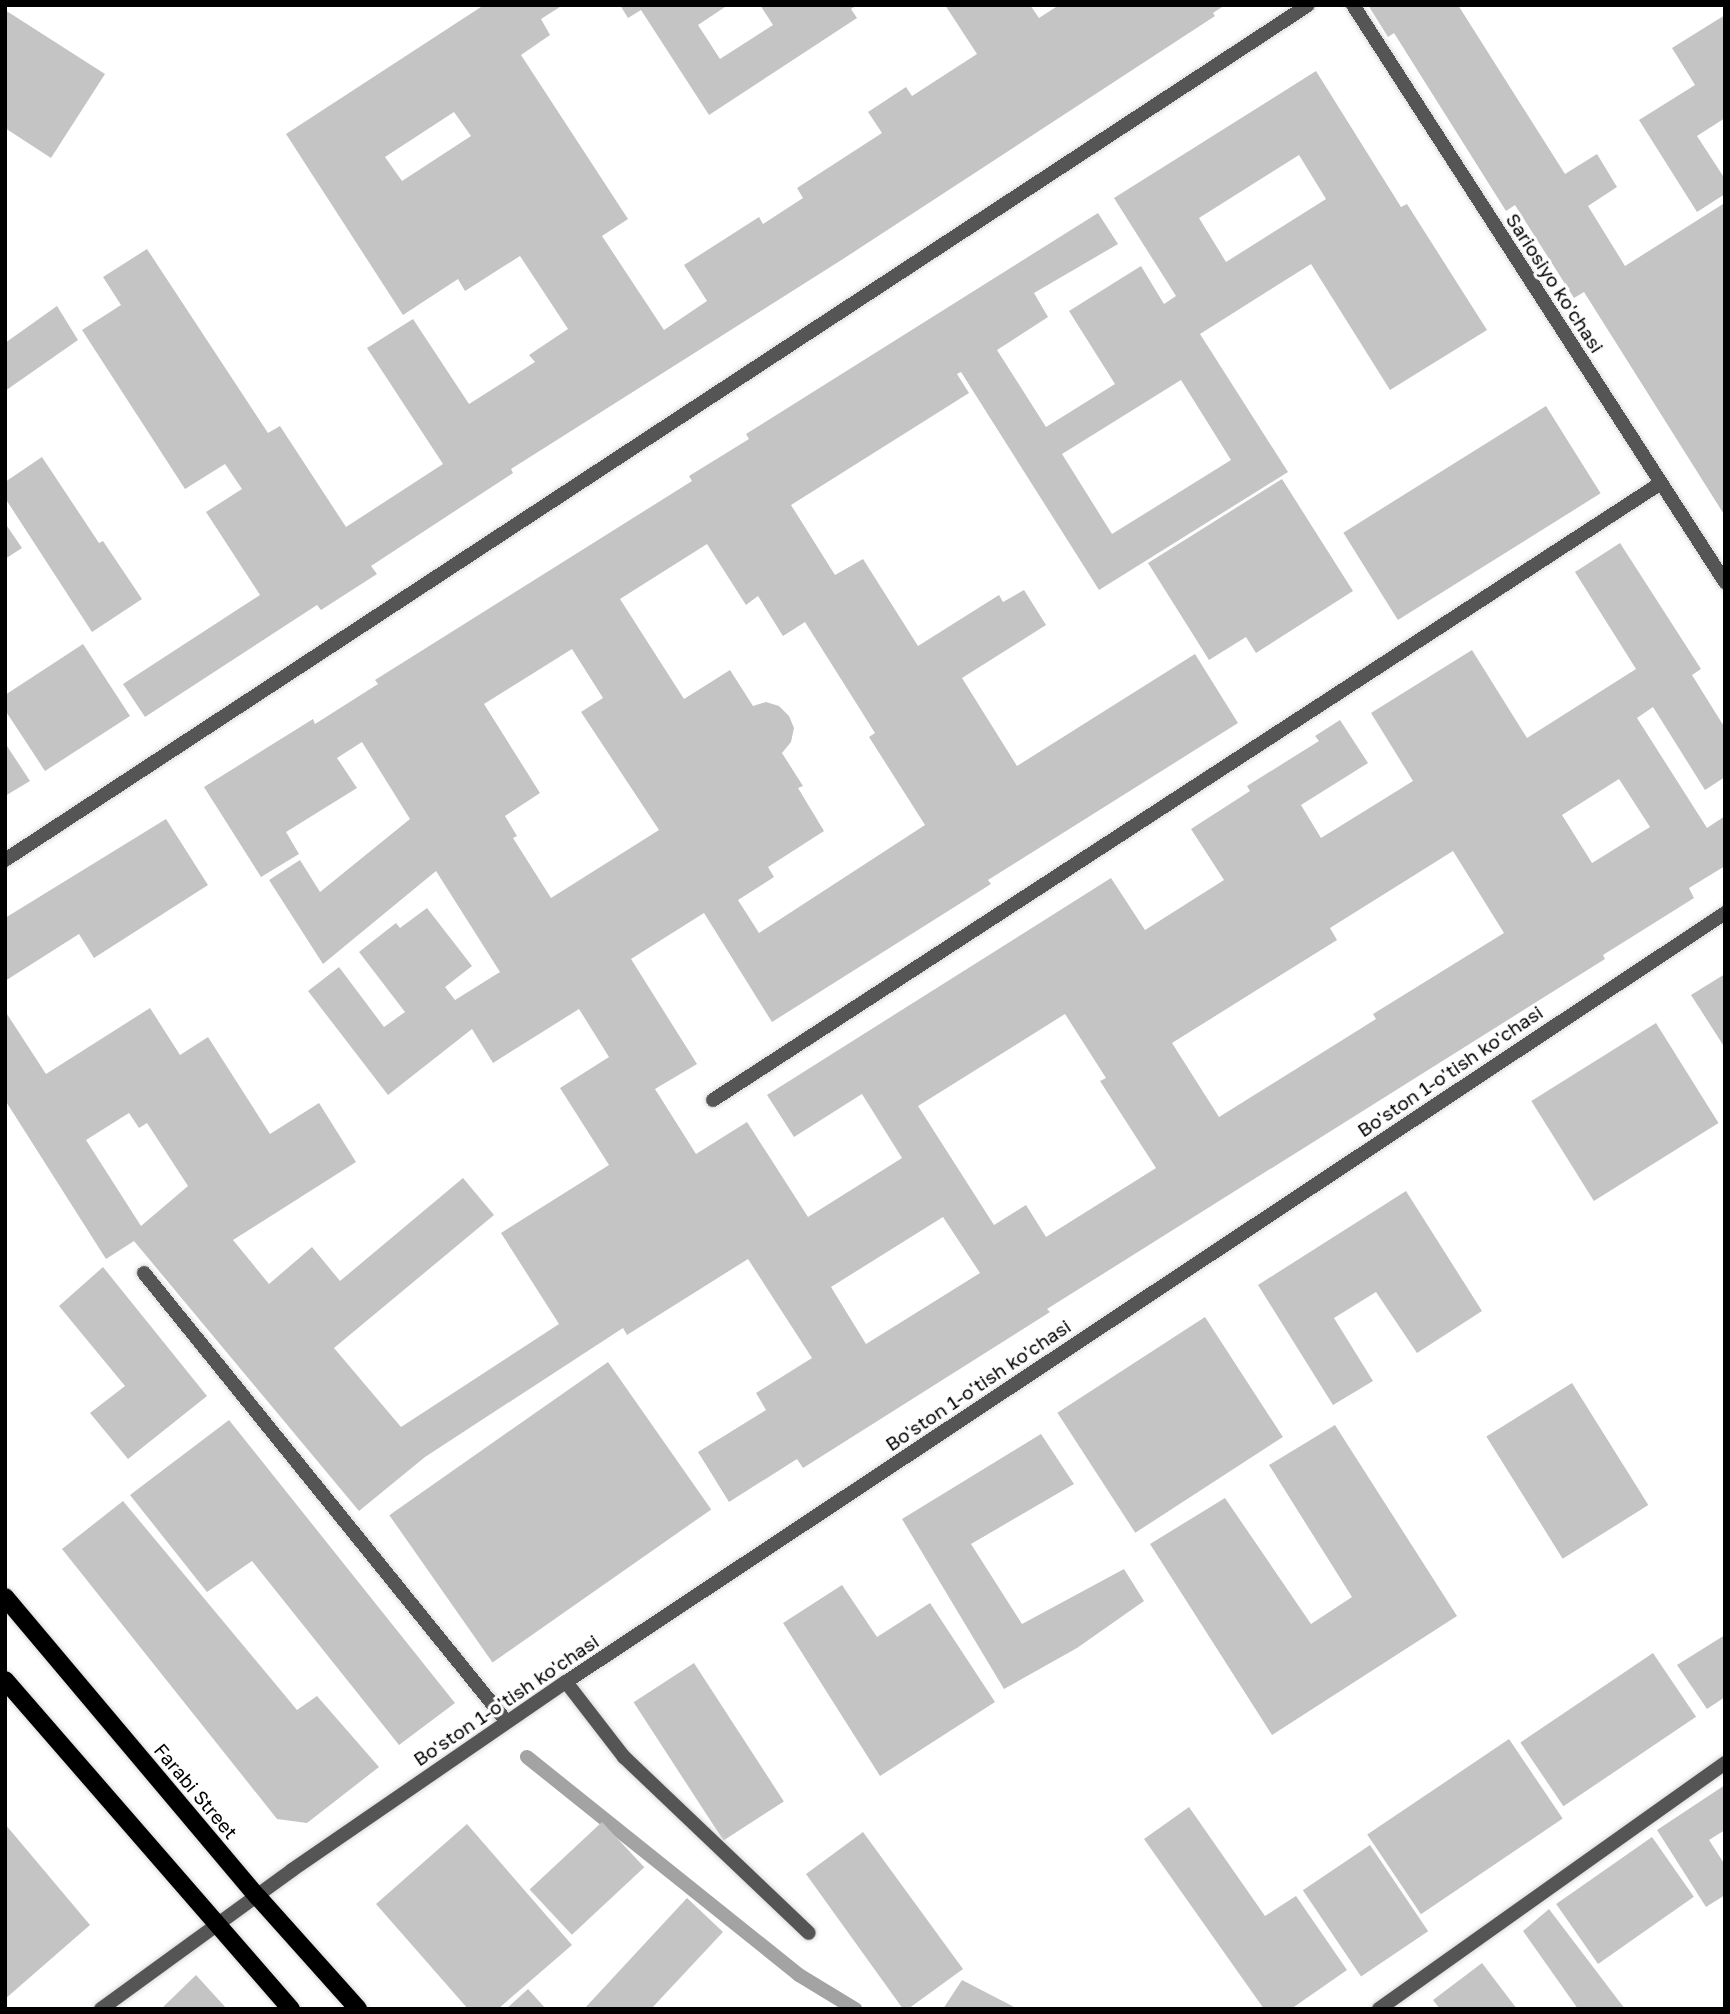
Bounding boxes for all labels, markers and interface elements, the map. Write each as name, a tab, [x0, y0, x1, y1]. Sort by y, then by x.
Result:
street label: Sariosiyo ko'chasi	[1501, 209, 1609, 357]
street label: Bo'ston 1-o'tish ko'chasi	[1353, 1000, 1547, 1142]
street label: Bo'ston 1-o'tish ko'chasi	[881, 1314, 1075, 1456]
street label: Bo'ston 1-o'tish ko'chasi	[409, 1629, 603, 1771]
street label: Farabi Street	[150, 1739, 242, 1843]

